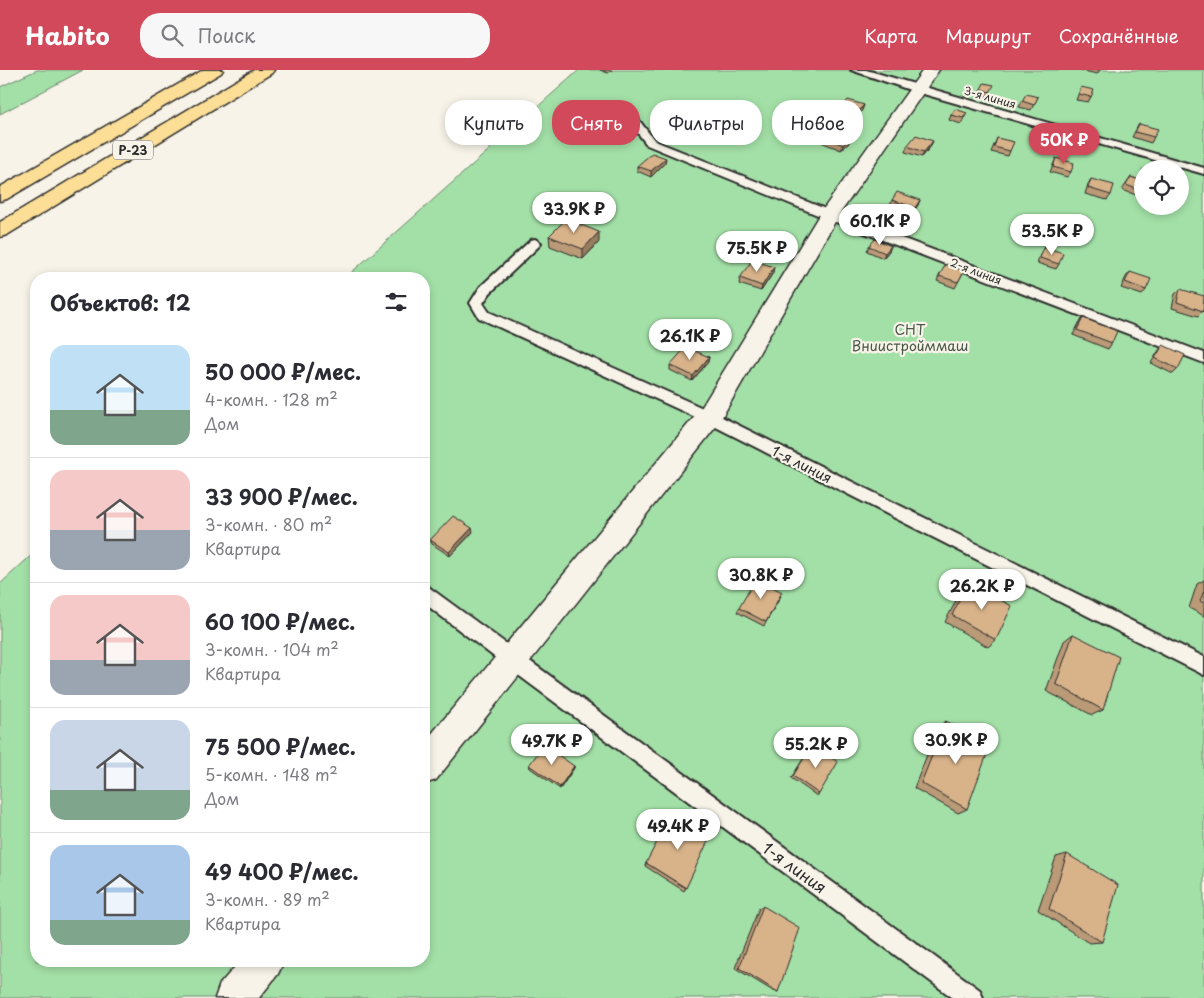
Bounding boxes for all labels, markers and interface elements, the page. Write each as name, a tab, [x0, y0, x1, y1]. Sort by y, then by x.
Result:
search box	[140, 13, 490, 58]
text: Habito	[25, 17, 110, 53]
icon: search	[158, 21, 186, 49]
text: Поиск	[198, 21, 255, 49]
text: Карта	[865, 22, 917, 49]
text: Маршрут	[945, 22, 1031, 49]
text: Сохранённые	[1059, 22, 1179, 49]
street label: 3-я линия	[962, 81, 1018, 113]
chip: Купить	[445, 100, 542, 145]
chip: Снять	[552, 100, 640, 145]
chip: Фильтры	[650, 100, 762, 145]
chip: Новое	[772, 100, 863, 145]
pin: 50K ₽	[1029, 122, 1099, 165]
text: 50K ₽	[1040, 127, 1088, 151]
road number: Р-23	[113, 140, 153, 160]
map controls	[1134, 160, 1189, 215]
button: locate	[1134, 160, 1189, 215]
pin: 33.9K ₽	[528, 191, 620, 234]
text: 33.9K ₽	[543, 196, 605, 220]
pin: 60.1K ₽	[834, 204, 926, 246]
text: 60.1K ₽	[850, 208, 910, 232]
pin: 53.5K ₽	[1006, 214, 1098, 256]
text: 53.5K ₽	[1021, 218, 1083, 242]
pin: 75.5K ₽	[711, 230, 803, 273]
text: 75.5K ₽	[727, 235, 787, 259]
street label: 2-я линия	[948, 253, 1004, 289]
text: Объектов: 12	[50, 286, 191, 318]
icon: filters	[382, 288, 410, 316]
pin: 26.1K ₽	[644, 318, 736, 361]
park label: СНТ Вниистройммаш	[852, 319, 968, 356]
text: 26.1K ₽	[660, 323, 720, 347]
text: 50 000 ₽/мес.	[205, 355, 361, 387]
icon: home	[90, 365, 150, 425]
text: 4-комн. · 128 m²	[205, 387, 338, 411]
text: Дом	[205, 411, 239, 435]
street label: 1-я линия	[768, 440, 836, 488]
text: 33 900 ₽/мес.	[205, 480, 358, 512]
icon: home	[90, 490, 150, 550]
text: 3-комн. · 80 m²	[205, 512, 332, 536]
text: Квартира	[205, 536, 280, 560]
pin: 30.8K ₽	[715, 558, 807, 600]
text: 30.8K ₽	[729, 562, 793, 586]
pin: 26.2K ₽	[936, 568, 1028, 611]
text: 26.2K ₽	[950, 573, 1014, 597]
text: 60 100 ₽/мес.	[205, 605, 355, 637]
icon: home	[90, 615, 150, 675]
text: 3-комн. · 104 m²	[205, 637, 339, 661]
text: Квартира	[205, 661, 280, 685]
pin: 30.9K ₽	[910, 722, 1002, 765]
pin: 49.7K ₽	[506, 724, 598, 766]
pin: 55.2K ₽	[770, 726, 862, 769]
text: 30.9K ₽	[925, 727, 987, 751]
text: 49.7K ₽	[522, 728, 582, 752]
text: 75 500 ₽/мес.	[205, 730, 356, 762]
text: 55.2K ₽	[784, 731, 848, 755]
icon: home	[90, 740, 150, 800]
text: 5-комн. · 148 m²	[205, 762, 338, 786]
text: Дом	[205, 786, 239, 810]
pin: 49.4K ₽	[632, 808, 724, 851]
text: 49.4K ₽	[647, 813, 709, 837]
street label: 1-я линия	[758, 835, 832, 899]
text: 49 400 ₽/мес.	[205, 855, 359, 887]
icon: home	[90, 865, 150, 925]
text: 3-комн. · 89 m²	[205, 887, 330, 911]
text: Квартира	[205, 911, 280, 935]

